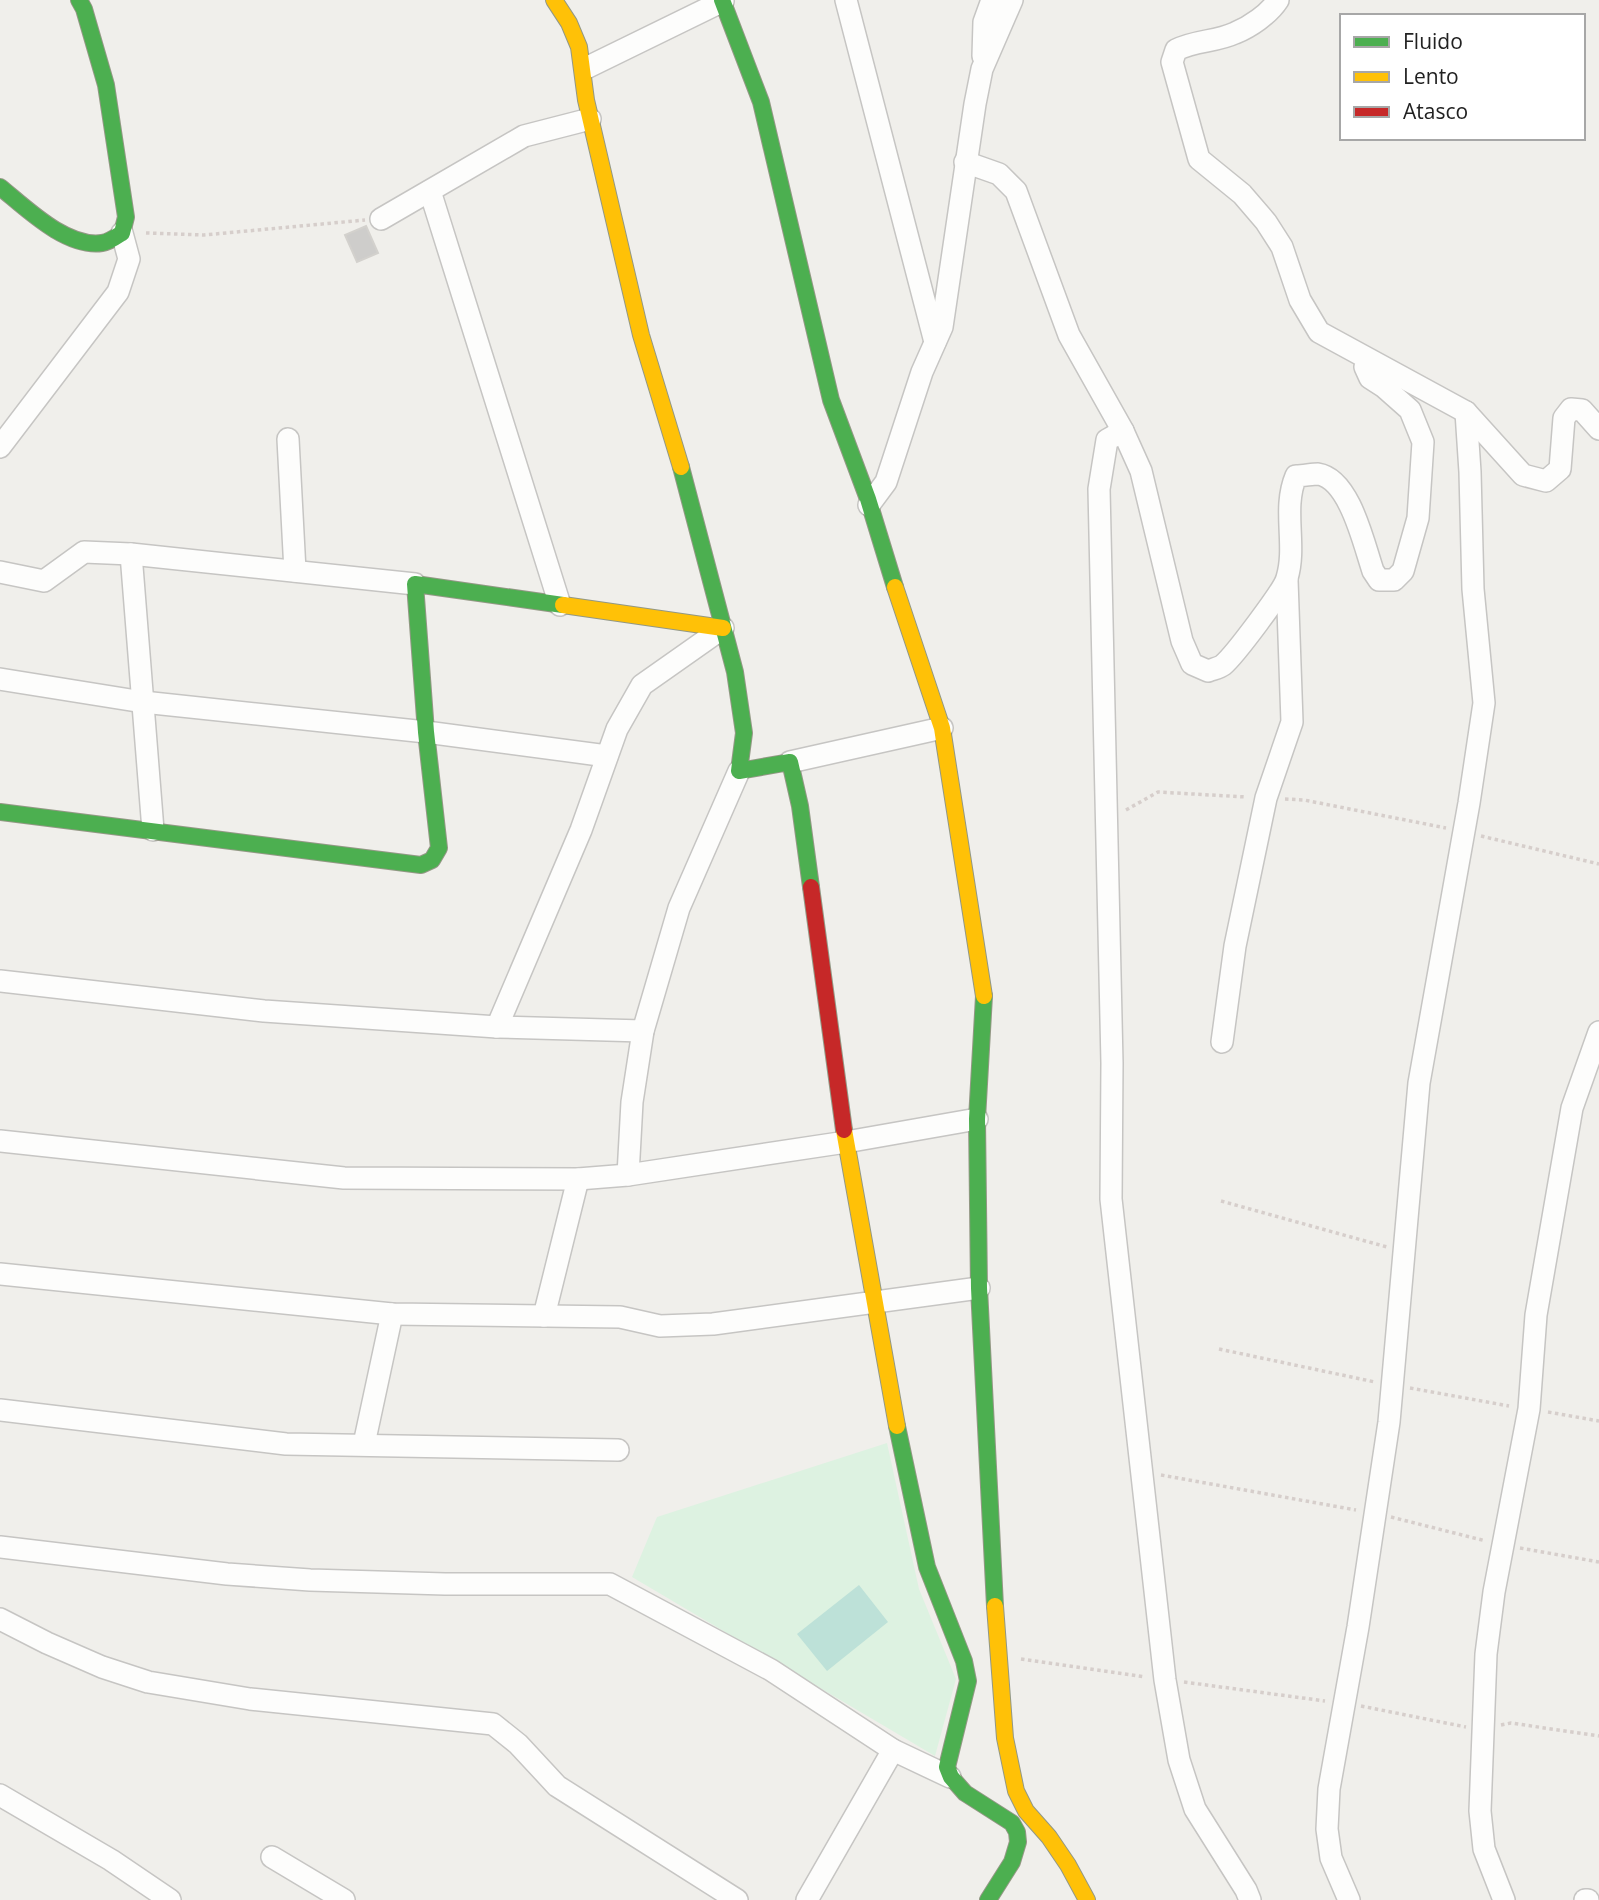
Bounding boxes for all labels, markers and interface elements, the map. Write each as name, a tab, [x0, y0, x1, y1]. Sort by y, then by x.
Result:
legend	[1340, 14, 1585, 140]
text: Fluido	[1403, 27, 1463, 55]
text: Lento	[1403, 62, 1459, 90]
text: Atasco	[1403, 97, 1468, 125]

